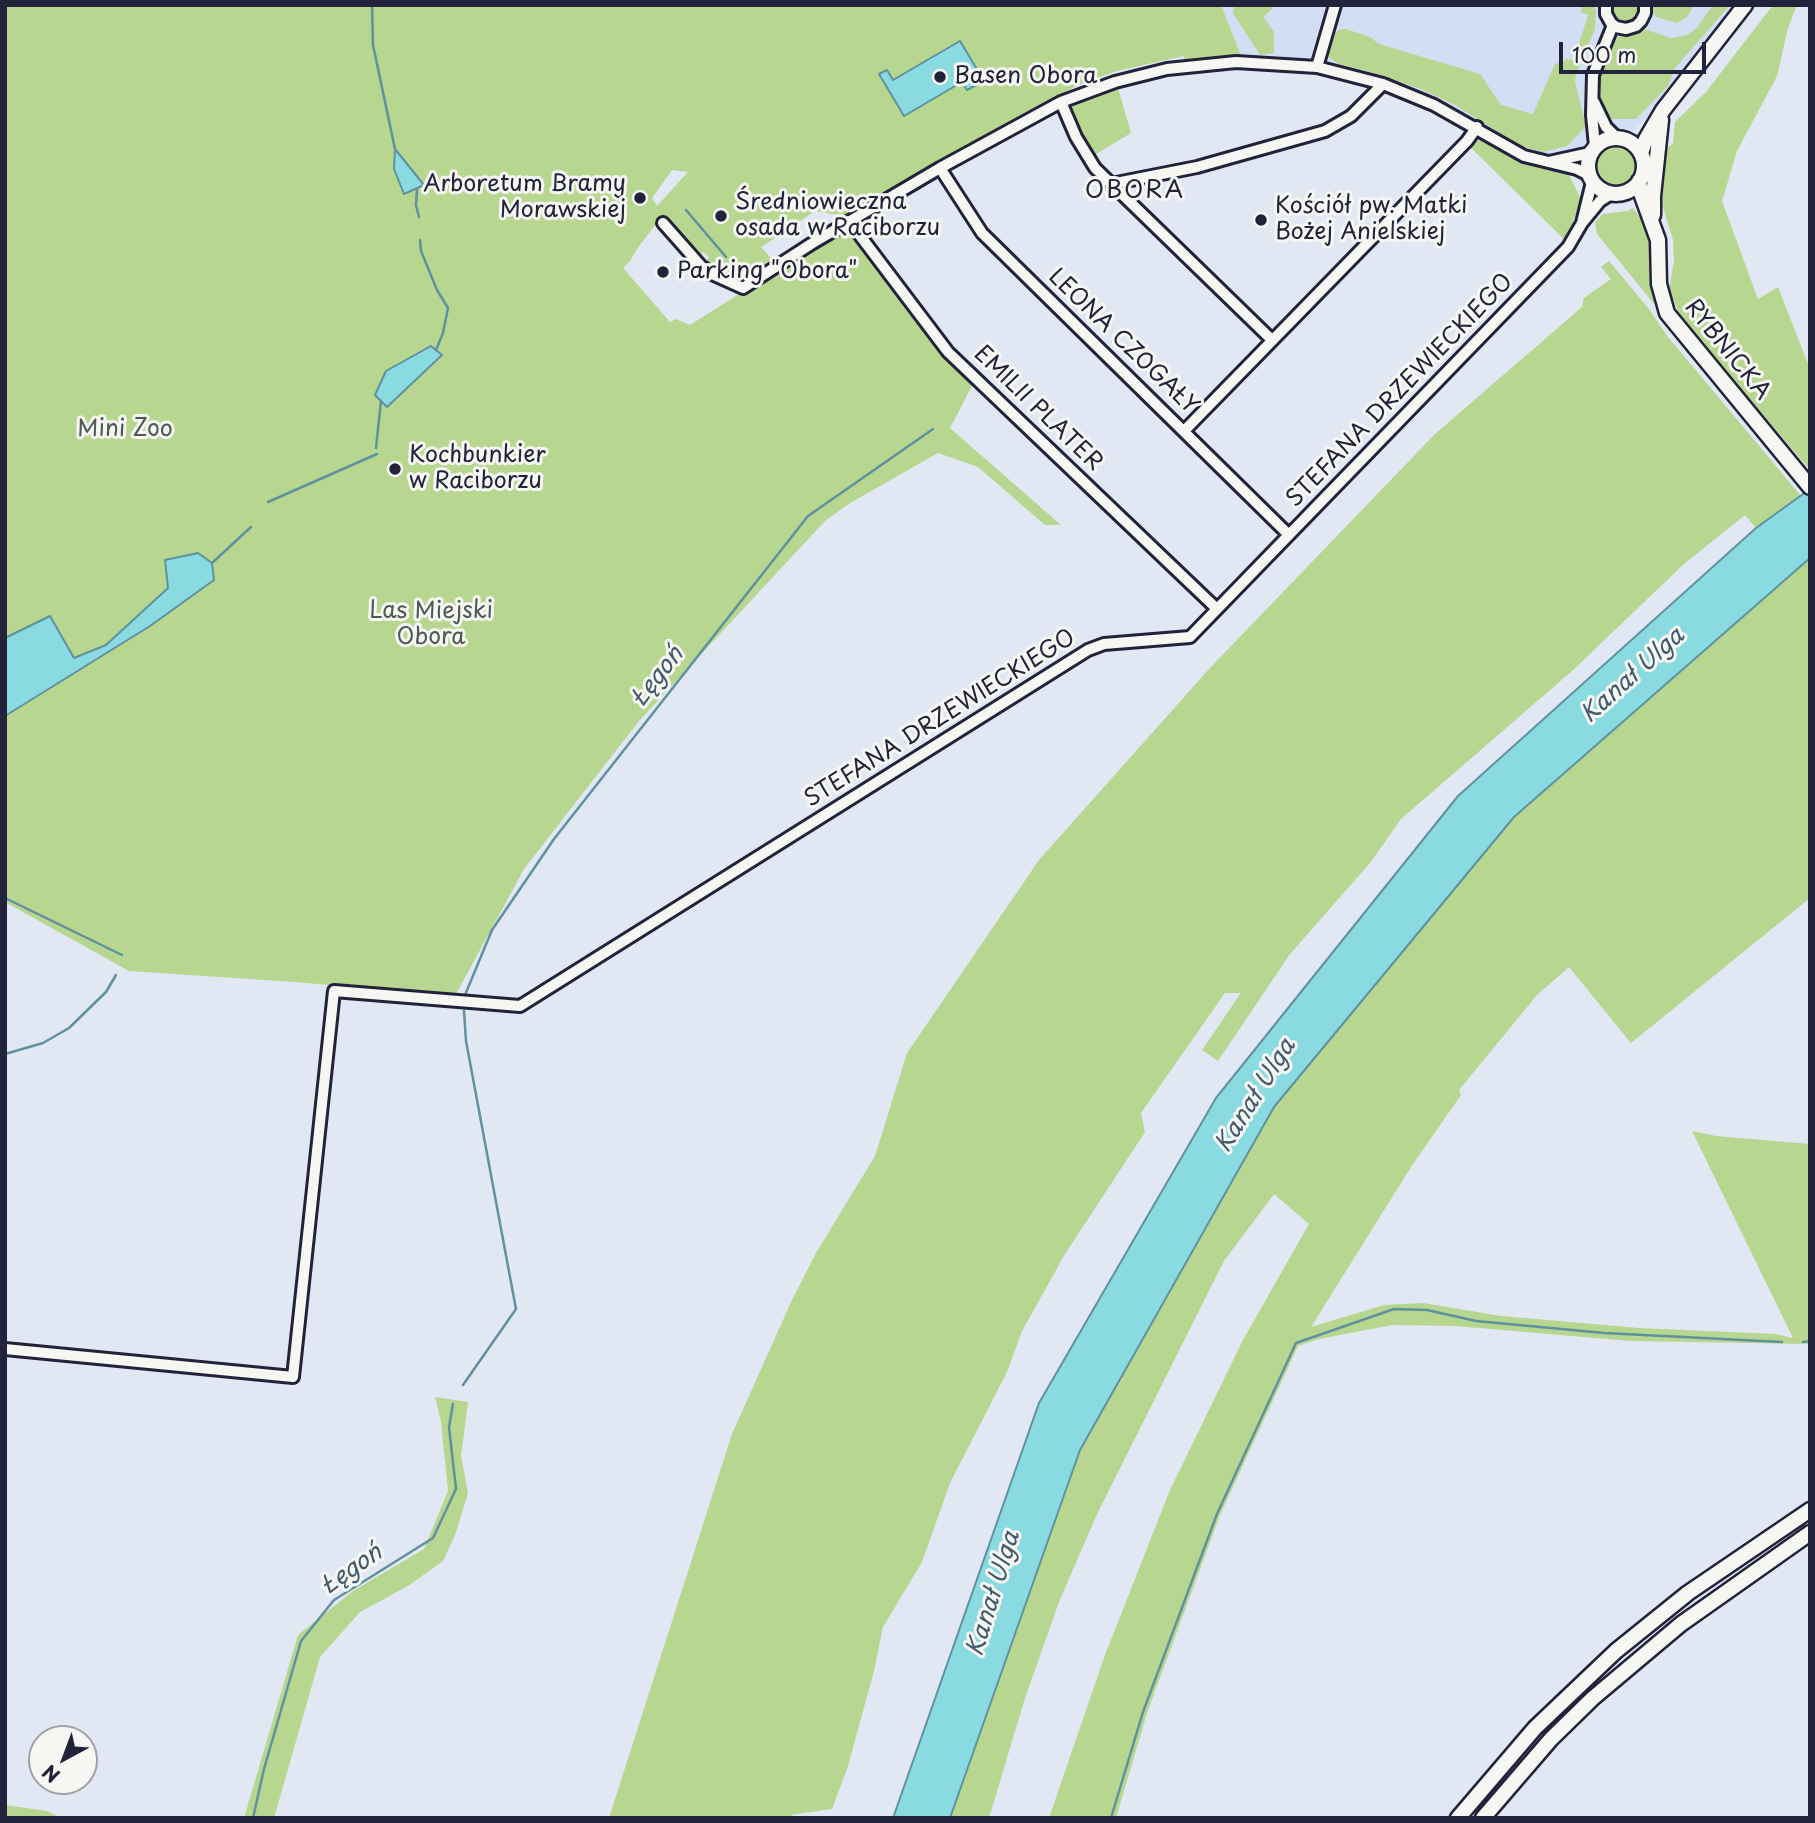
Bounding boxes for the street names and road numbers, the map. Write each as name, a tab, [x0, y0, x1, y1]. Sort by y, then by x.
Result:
street label: LEONA CZOGAŁY	[1042, 264, 1204, 420]
street label: STEFANA DRZEWIECKIEGO	[1281, 268, 1519, 514]
street label: RYBNICKA	[1678, 294, 1776, 406]
street label: EMILII PLATER	[968, 341, 1108, 477]
street label: STEFANA DRZEWIECKIEGO	[800, 624, 1080, 814]

